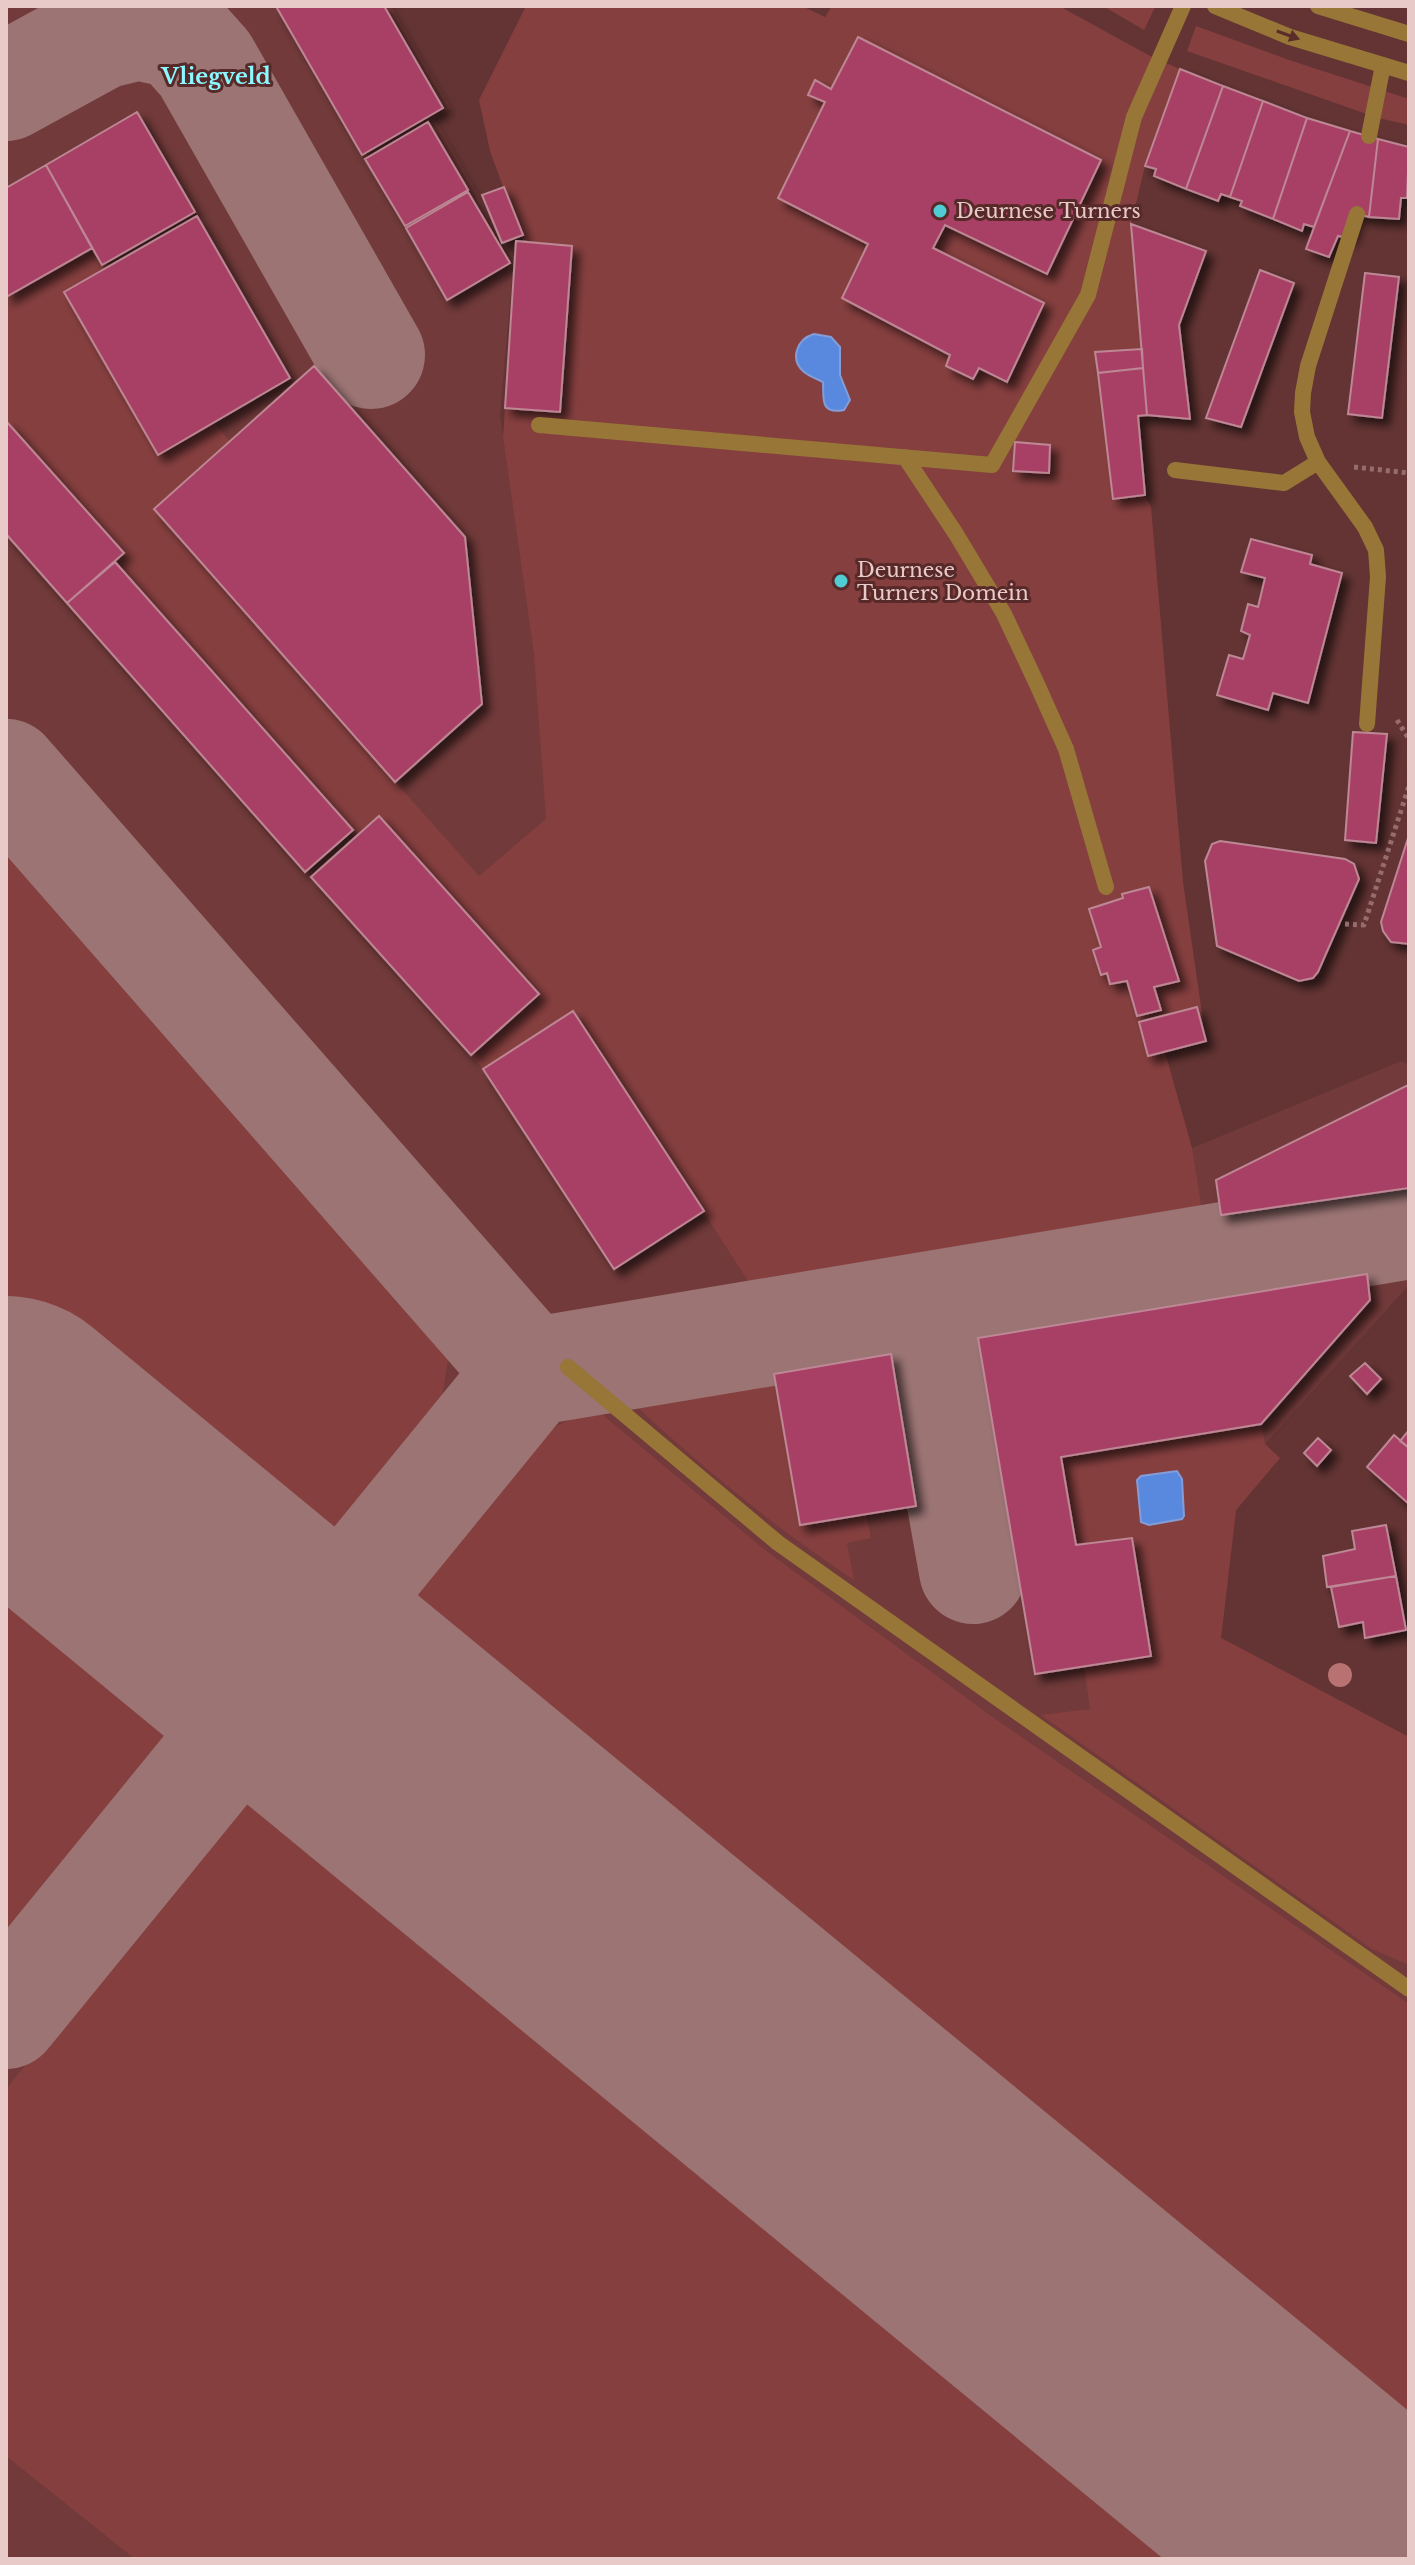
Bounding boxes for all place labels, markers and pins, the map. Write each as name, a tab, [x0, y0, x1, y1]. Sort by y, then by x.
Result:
place label: Deurnese Turners	[956, 199, 1141, 223]
marker: Deurnese Turners	[931, 202, 949, 220]
place label: Deurnese Turners Domein	[857, 558, 1029, 605]
marker: Deurnese Turners Domein	[832, 572, 850, 590]

